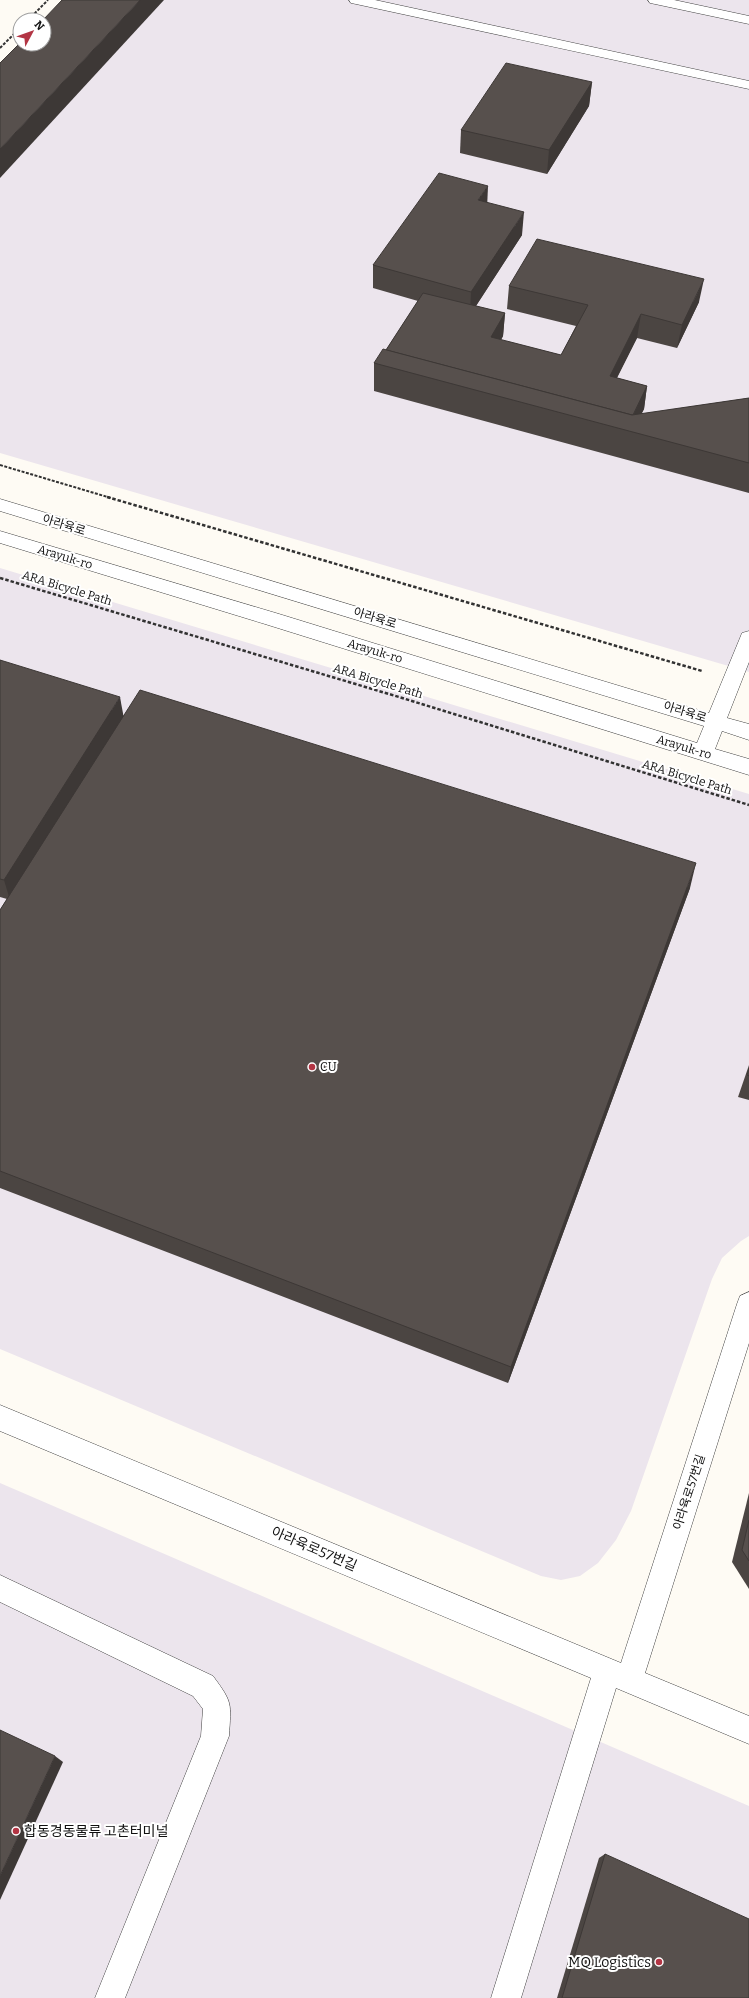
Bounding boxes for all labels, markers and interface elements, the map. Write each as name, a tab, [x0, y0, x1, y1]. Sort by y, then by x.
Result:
north arrow	[12, 12, 52, 52]
text: N	[31, 18, 47, 34]
street label: 아라육로	[41, 512, 87, 538]
street label: Arayuk-ro	[36, 542, 94, 572]
street label: ARA Bicycle Path	[20, 568, 114, 609]
street label: 아라육로	[352, 605, 398, 631]
street label: Arayuk-ro	[346, 636, 404, 666]
street label: ARA Bicycle Path	[331, 661, 425, 702]
street label: 아라육로	[662, 699, 708, 725]
street label: Arayuk-ro	[655, 732, 713, 762]
street label: ARA Bicycle Path	[640, 757, 734, 798]
place label: CU	[320, 1060, 337, 1074]
marker: CU	[307, 1062, 317, 1072]
street label: 아라육로57번길	[670, 1453, 708, 1531]
street label: 아라육로57번길	[269, 1523, 359, 1575]
place label: 합동경동물류 고촌터미널	[24, 1823, 168, 1840]
marker: 합동경동물류 고촌터미널	[11, 1826, 21, 1836]
place label: MQ Logistics	[568, 1954, 651, 1971]
marker: MQ Logistics	[654, 1957, 664, 1967]

